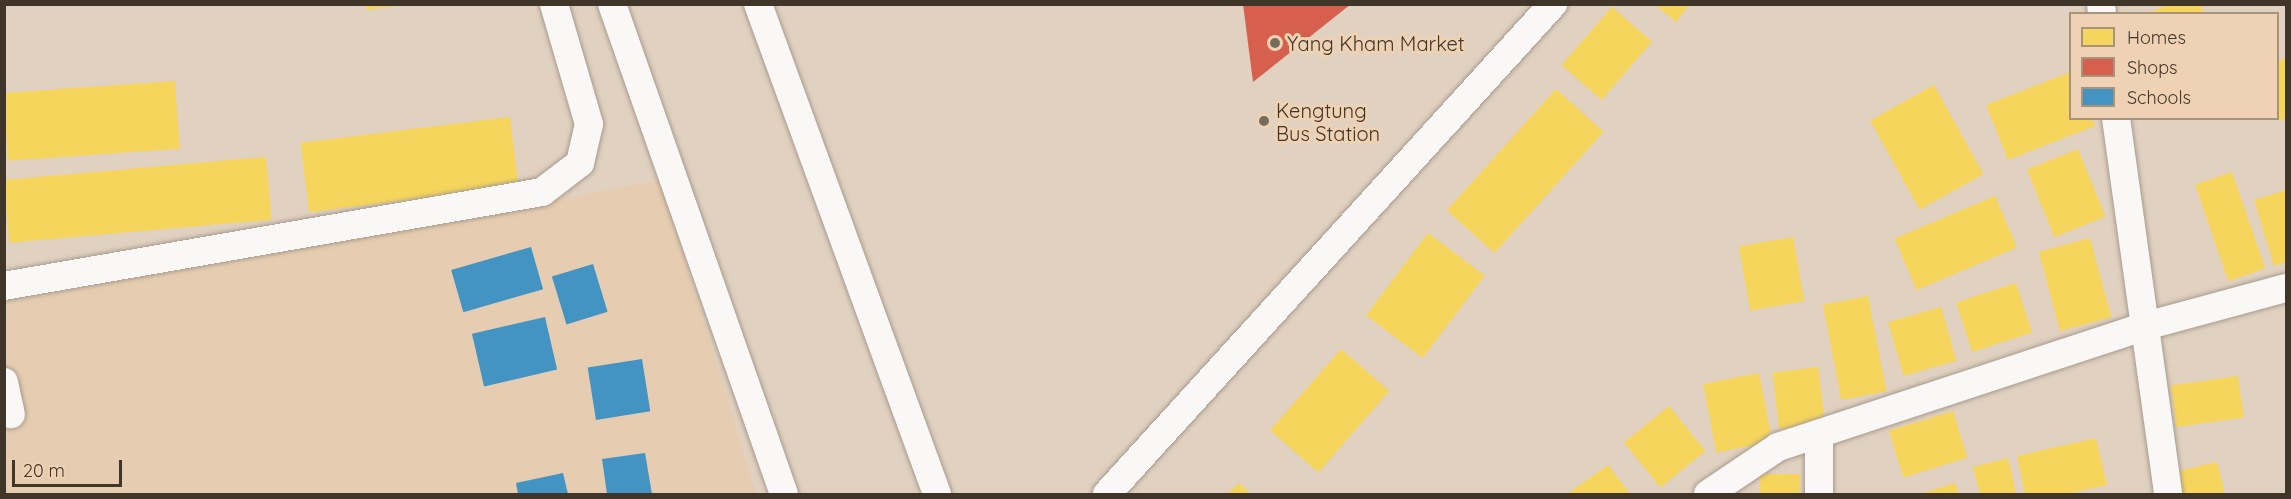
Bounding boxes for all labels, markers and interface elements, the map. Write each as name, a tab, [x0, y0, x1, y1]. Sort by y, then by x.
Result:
legend	[2069, 12, 2279, 120]
text: Homes	[2127, 26, 2186, 49]
place label: Yang Kham Market	[1287, 31, 1465, 55]
marker: Yang Kham Market	[1268, 36, 1282, 50]
text: Shops	[2127, 56, 2178, 79]
text: Schools	[2127, 86, 2191, 109]
place label: Kengtung Bus Station	[1276, 98, 1380, 145]
marker: Kengtung Bus Station	[1257, 114, 1271, 128]
scale bar	[15, 448, 124, 486]
text: 20 m	[23, 459, 65, 482]

